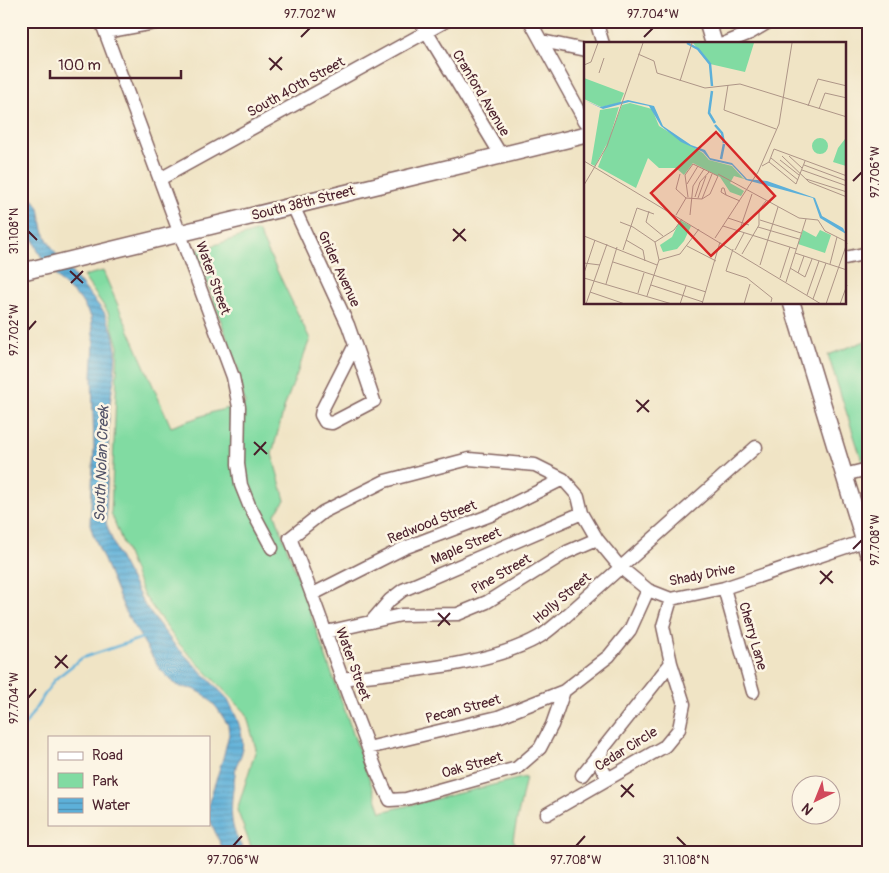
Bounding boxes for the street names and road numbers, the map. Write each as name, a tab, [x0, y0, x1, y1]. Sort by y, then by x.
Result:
street label: Cranford Avenue	[449, 47, 513, 139]
street label: South 40th Street	[244, 53, 348, 121]
street label: South 38th Street	[249, 182, 357, 224]
street label: Grider Avenue	[314, 228, 364, 310]
street label: Water Street	[192, 239, 234, 317]
street label: Redwood Street	[385, 496, 479, 548]
street label: Maple Street	[428, 523, 504, 568]
street label: Pine Street	[468, 550, 534, 598]
street label: Shady Drive	[668, 560, 737, 590]
street label: Holly Street	[530, 569, 595, 627]
street label: Cherry Lane	[735, 600, 771, 672]
street label: Water Street	[332, 625, 374, 703]
street label: Pecan Street	[424, 691, 503, 727]
street label: Cedar Circle	[592, 723, 660, 775]
street label: Oak Street	[440, 748, 505, 782]

